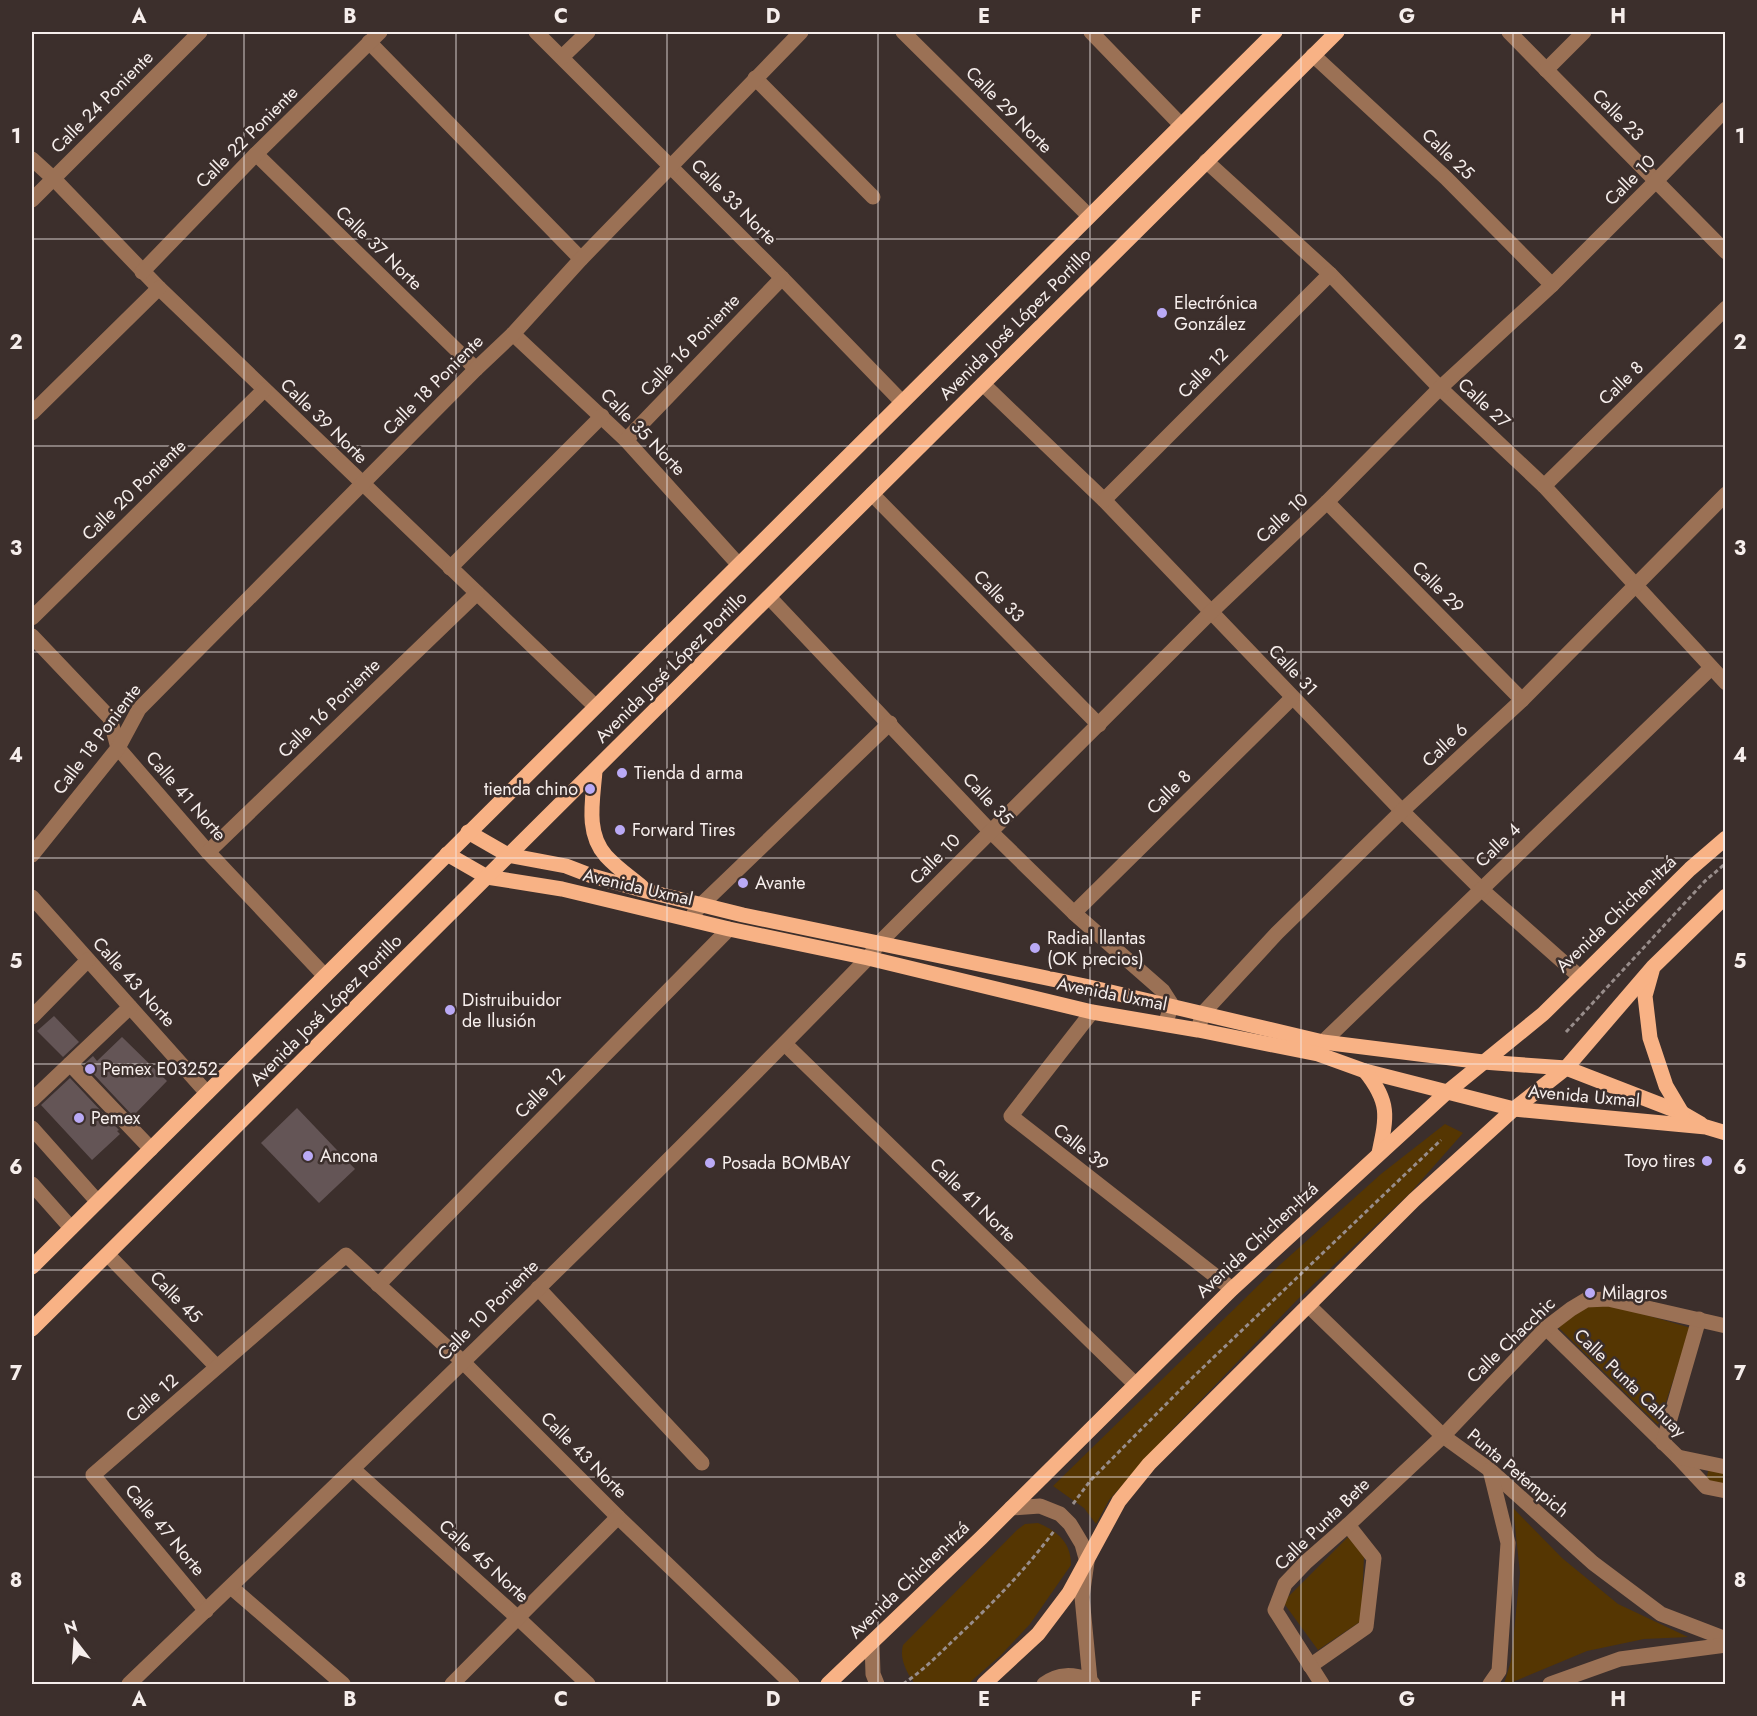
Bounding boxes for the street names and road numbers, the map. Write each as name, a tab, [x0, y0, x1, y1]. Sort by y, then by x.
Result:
street label: Calle 24 Poniente	[45, 45, 159, 159]
street label: Calle 29 Norte	[960, 61, 1058, 159]
street label: Calle 22 Poniente	[190, 80, 304, 194]
street label: Calle 23	[1586, 83, 1650, 147]
street label: Calle 25	[1416, 122, 1480, 186]
street label: Calle 10	[1599, 148, 1662, 211]
street label: Calle 33 Norte	[685, 153, 783, 251]
street label: Calle 37 Norte	[330, 200, 428, 296]
street label: Avenida José López Portillo	[933, 242, 1097, 406]
street label: Calle 16 Poniente	[634, 288, 746, 402]
street label: Calle 18 Poniente	[377, 329, 489, 441]
street label: Calle 12	[1172, 342, 1234, 404]
street label: Calle 8	[1593, 355, 1649, 411]
street label: Calle 39 Norte	[274, 372, 374, 470]
street label: Calle 27	[1452, 372, 1517, 435]
street label: Calle 35 Norte	[594, 382, 692, 482]
street label: Calle 20 Poniente	[76, 433, 192, 547]
street label: Calle 10	[1250, 487, 1314, 549]
street label: Calle 29	[1406, 555, 1470, 619]
street label: Calle 33	[968, 564, 1031, 628]
street label: Avenida José López Portillo	[589, 585, 753, 749]
street label: Calle 31	[1262, 639, 1324, 701]
street label: Calle 16 Poniente	[272, 652, 386, 764]
street label: Calle 18 Poniente	[47, 678, 147, 800]
street label: Calle 6	[1416, 717, 1474, 773]
street label: Calle 41 Norte	[140, 745, 232, 847]
street label: Calle 8	[1141, 764, 1197, 820]
street label: Calle 35	[957, 767, 1019, 831]
street label: Calle 4	[1469, 817, 1527, 873]
street label: Calle 10	[904, 827, 967, 890]
street label: Avenida Chichen-Itzá	[1550, 849, 1682, 979]
street label: Avenida Uxmal	[581, 862, 695, 912]
street label: Avenida José López Portillo	[244, 928, 408, 1092]
street label: Calle 43 Norte	[86, 931, 182, 1033]
street label: Avenida Uxmal	[1055, 971, 1169, 1017]
street label: Calle 12	[509, 1062, 571, 1124]
street label: Avenida Uxmal	[1527, 1078, 1641, 1114]
street label: Calle 39	[1048, 1117, 1114, 1177]
street label: Calle 41 Norte	[924, 1152, 1022, 1248]
street label: Avenida Chichen-Itzá	[1190, 1176, 1324, 1304]
street label: Calle 10 Poniente	[431, 1253, 545, 1367]
street label: Calle 45	[144, 1265, 208, 1329]
street label: Calle Chacchic	[1461, 1291, 1561, 1389]
street label: Calle Punta Cahuay	[1568, 1323, 1692, 1443]
street label: Calle 12	[120, 1368, 184, 1428]
street label: Calle 43 Norte	[535, 1406, 633, 1504]
street label: Punta Petempich	[1461, 1423, 1575, 1523]
street label: Calle Punta Bete	[1269, 1472, 1375, 1576]
street label: Calle 47 Norte	[119, 1478, 211, 1582]
street label: Calle 45 Norte	[433, 1513, 535, 1609]
street label: Avenida Chichen-Itzá	[843, 1515, 975, 1645]

